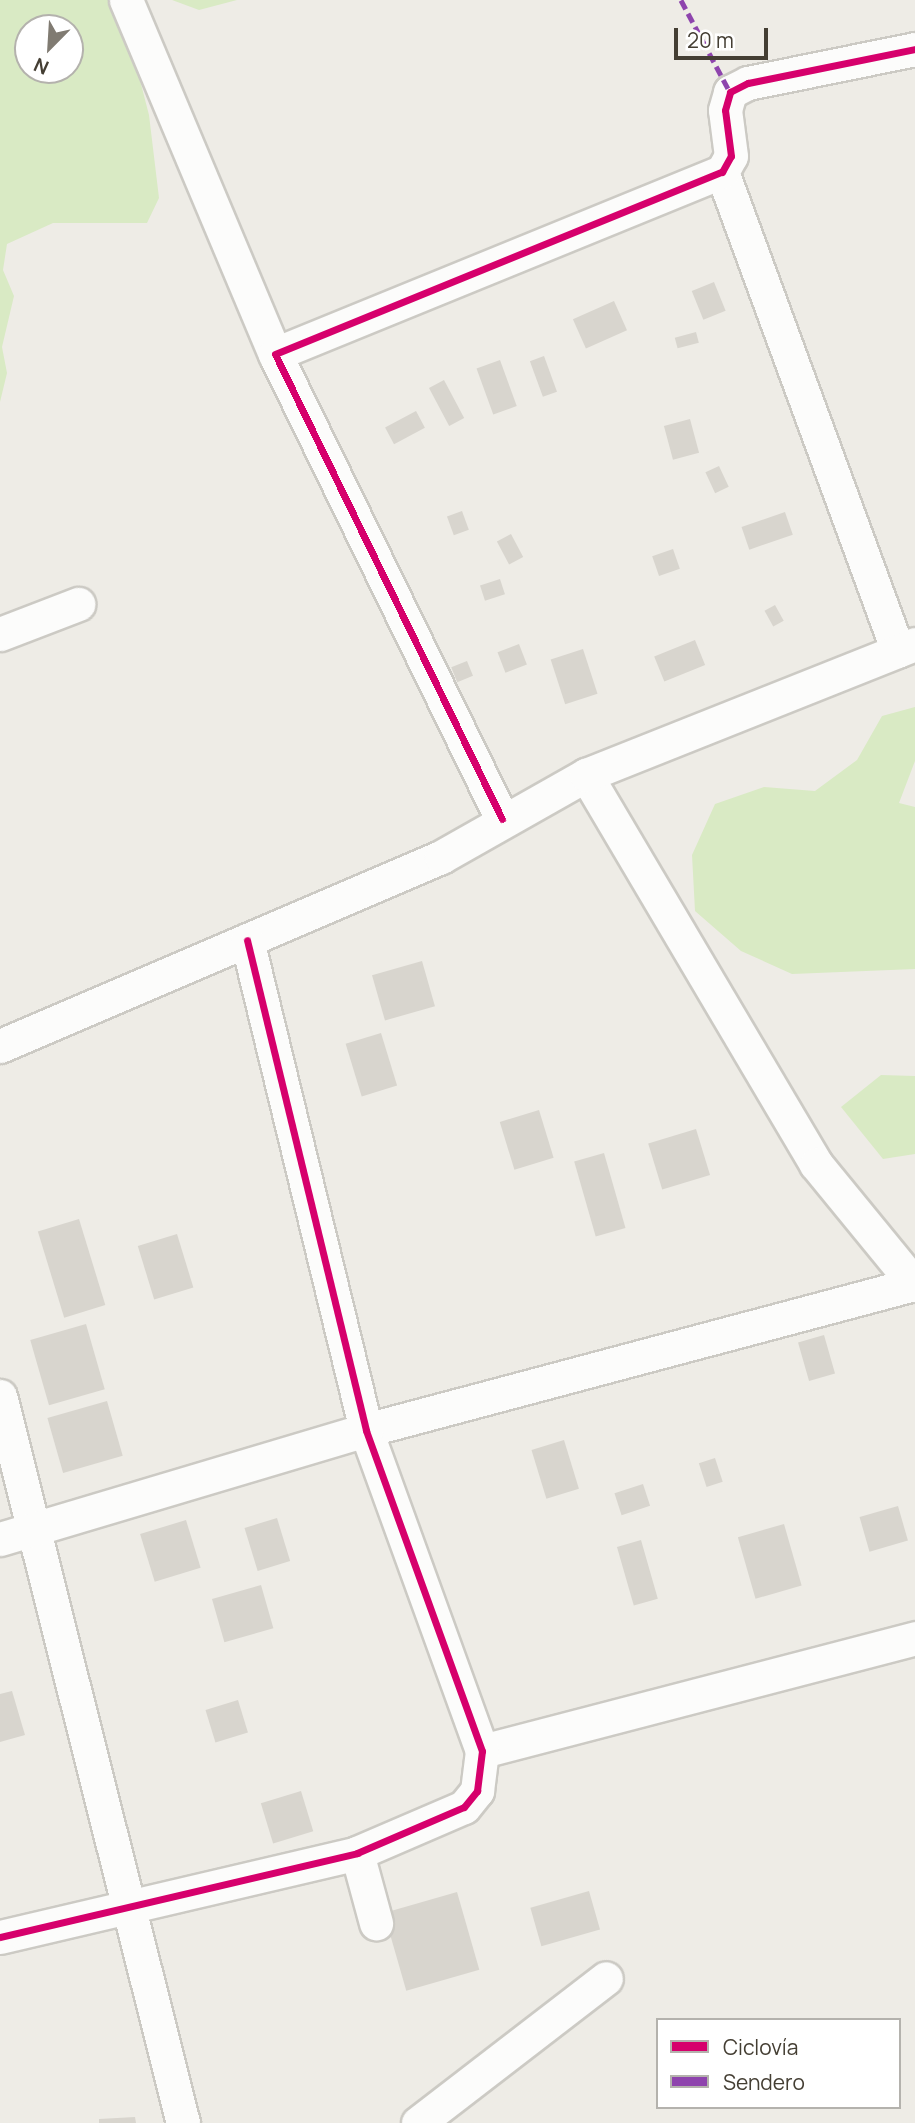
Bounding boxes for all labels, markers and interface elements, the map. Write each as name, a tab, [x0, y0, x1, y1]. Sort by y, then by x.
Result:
north arrow	[14, 14, 84, 84]
scale bar	[677, 14, 772, 58]
text: 20 m	[687, 26, 734, 54]
text: N	[30, 52, 53, 81]
legend	[656, 2018, 901, 2109]
text: Ciclovía	[723, 2033, 798, 2061]
text: Sendero	[723, 2068, 805, 2096]

